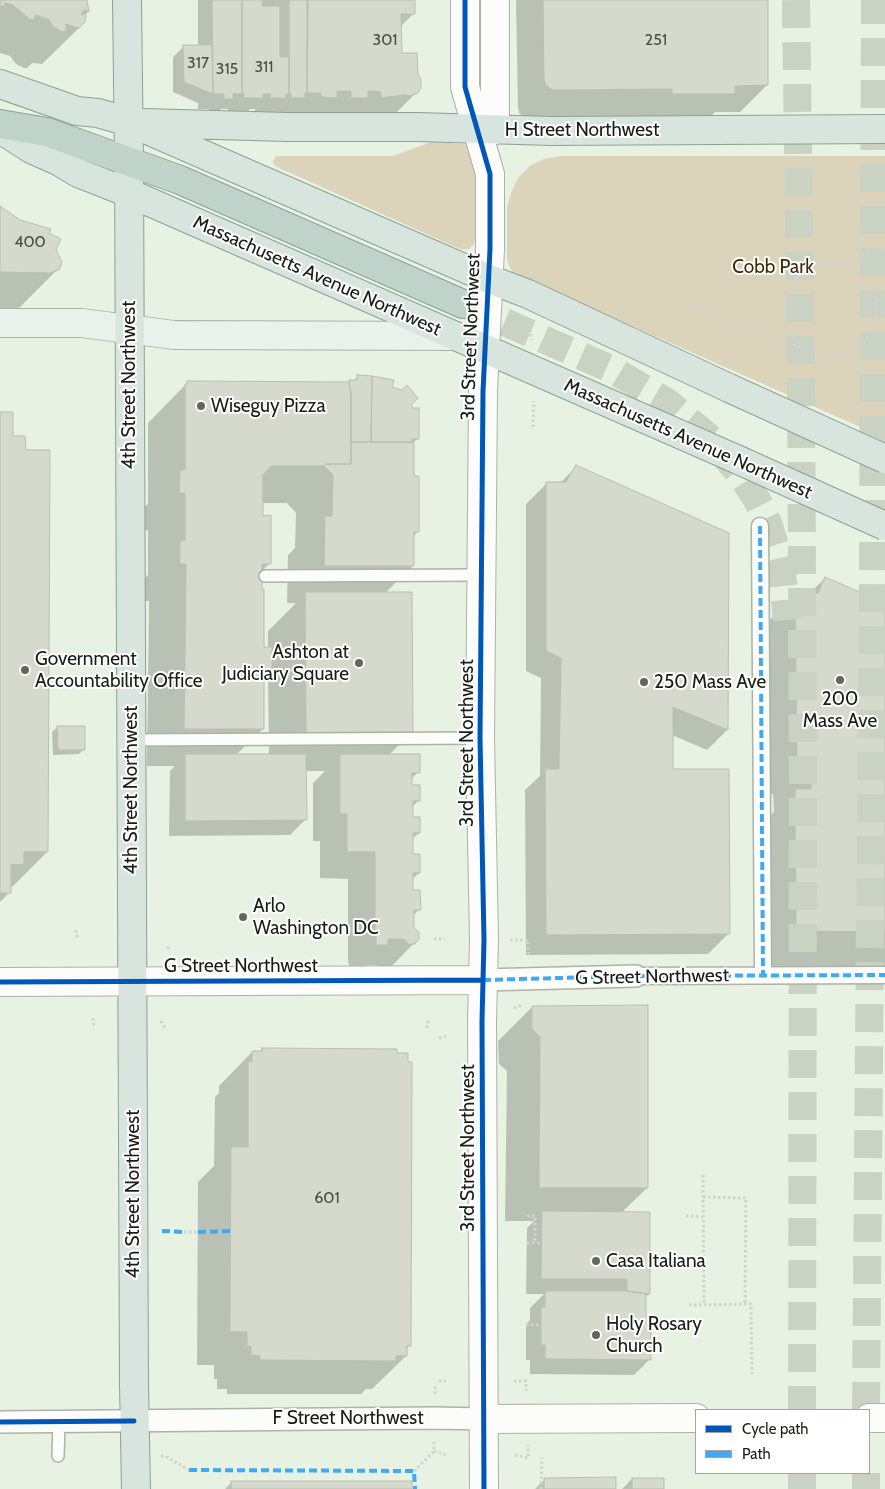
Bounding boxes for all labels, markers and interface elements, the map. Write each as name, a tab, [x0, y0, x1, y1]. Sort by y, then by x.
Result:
house number: 301	[372, 30, 398, 50]
house number: 251	[645, 30, 667, 50]
house number: 317	[187, 53, 209, 73]
house number: 311	[254, 57, 274, 77]
house number: 315	[216, 59, 238, 79]
street label: H Street Northwest	[505, 119, 659, 141]
street label: Massachusetts Avenue Northwest	[189, 211, 445, 341]
house number: 400	[14, 232, 46, 252]
street label: 3rd Street Northwest	[457, 253, 485, 421]
park label: Cobb Park	[732, 256, 814, 278]
street label: 4th Street Northwest	[118, 301, 140, 469]
street label: Massachusetts Avenue Northwest	[560, 374, 816, 504]
place label: Wiseguy Pizza	[211, 395, 326, 417]
marker: Wiseguy Pizza	[195, 400, 207, 412]
place label: Ashton at Judiciary Square	[222, 641, 349, 685]
place label: Government Accountability Office	[35, 648, 203, 692]
marker: Ashton at Judiciary Square	[353, 657, 365, 669]
street label: 3rd Street Northwest	[456, 659, 478, 827]
marker: Government Accountability Office	[19, 664, 31, 676]
place label: 250 Mass Ave	[654, 671, 766, 693]
marker: 200 Mass Ave	[834, 674, 846, 686]
marker: 250 Mass Ave	[638, 676, 650, 688]
place label: 200 Mass Ave	[803, 688, 877, 732]
street label: 4th Street Northwest	[120, 706, 142, 874]
place label: Arlo Washington DC	[253, 895, 379, 939]
marker: Arlo Washington DC	[237, 911, 249, 923]
street label: G Street Northwest	[164, 955, 318, 977]
street label: G Street Northwest	[575, 964, 729, 990]
street label: 3rd Street Northwest	[457, 1064, 479, 1232]
street label: 4th Street Northwest	[122, 1110, 144, 1278]
house number: 601	[314, 1188, 340, 1208]
place label: Casa Italiana	[606, 1250, 706, 1272]
marker: Casa Italiana	[590, 1255, 602, 1267]
place label: Holy Rosary Church	[606, 1313, 702, 1357]
marker: Holy Rosary Church	[590, 1329, 602, 1341]
street label: F Street Northwest	[272, 1407, 424, 1429]
legend	[695, 1409, 870, 1474]
text: Cycle path	[742, 1420, 808, 1438]
text: Path	[742, 1445, 771, 1463]

